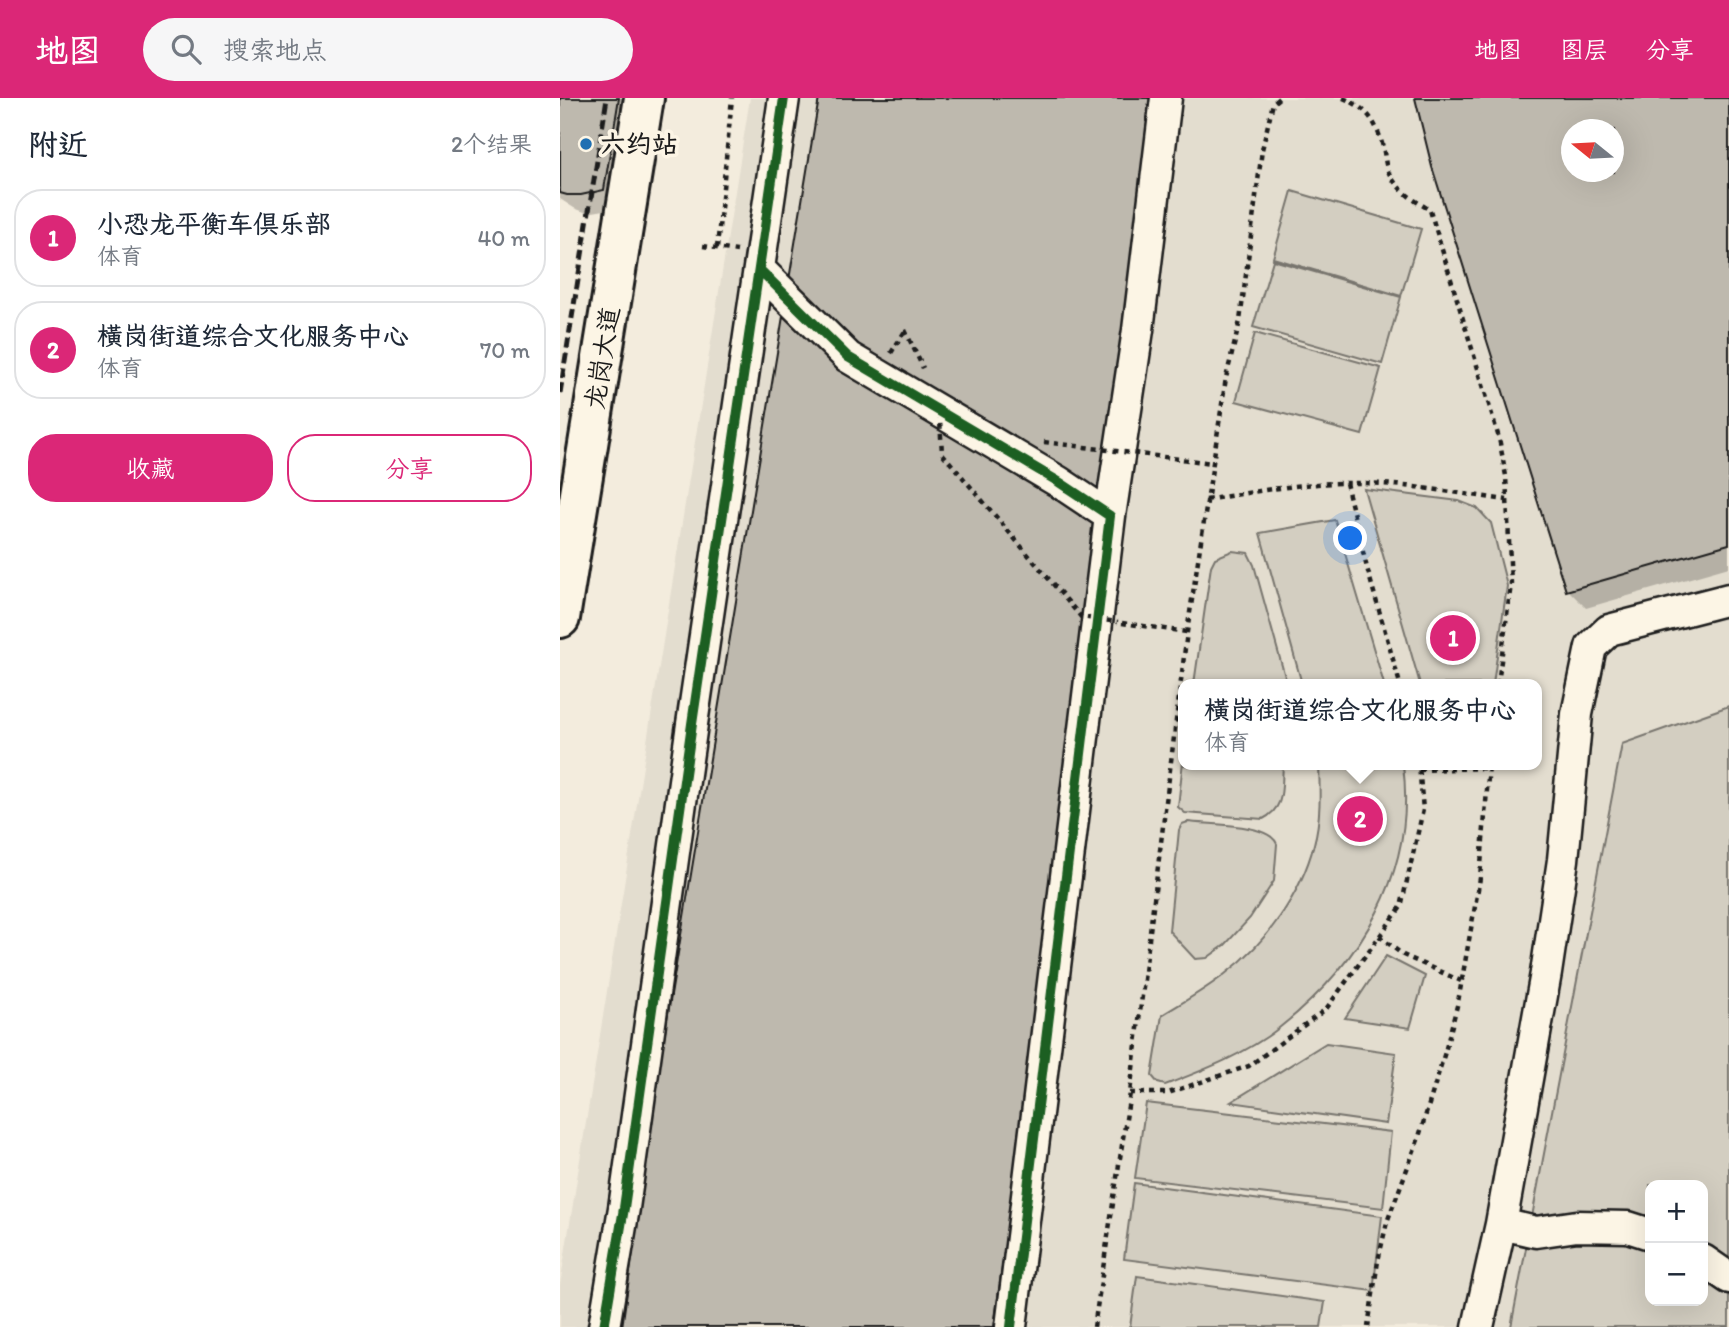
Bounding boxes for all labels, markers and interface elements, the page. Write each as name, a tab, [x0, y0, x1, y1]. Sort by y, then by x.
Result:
search box	[143, 18, 633, 81]
icon: search	[167, 30, 205, 68]
text: 地图	[35, 31, 101, 70]
text: 搜索地点	[223, 34, 327, 66]
text: 地图	[1474, 35, 1522, 64]
text: 图层	[1560, 35, 1608, 64]
text: 分享	[1646, 35, 1694, 64]
north arrow	[1561, 119, 1624, 182]
text: 附近	[28, 126, 88, 163]
place label: 六约站	[600, 128, 678, 160]
text: 2个结果	[451, 130, 532, 158]
marker: 六约站	[578, 136, 594, 152]
text: 小恐龙平衡车俱乐部	[97, 208, 331, 240]
text: 1	[48, 224, 58, 252]
text: 40 m	[477, 224, 530, 252]
text: 体育	[97, 242, 143, 270]
street label: 龙岗大道	[578, 304, 626, 412]
text: 横岗街道综合文化服务中心	[97, 320, 409, 352]
text: 2	[47, 336, 59, 364]
text: 70 m	[480, 336, 530, 364]
text: 体育	[97, 354, 143, 382]
button: 收藏	[28, 434, 273, 502]
button: 分享	[287, 434, 532, 502]
your location	[1333, 521, 1367, 555]
pin: 1	[1430, 612, 1476, 664]
popup	[1178, 679, 1542, 770]
text: 横岗街道综合文化服务中心	[1204, 694, 1516, 726]
text: 体育	[1204, 728, 1250, 756]
pin: 2	[1337, 793, 1383, 845]
map controls	[1645, 1180, 1708, 1306]
button: +	[1645, 1180, 1708, 1243]
button: −	[1645, 1243, 1708, 1306]

